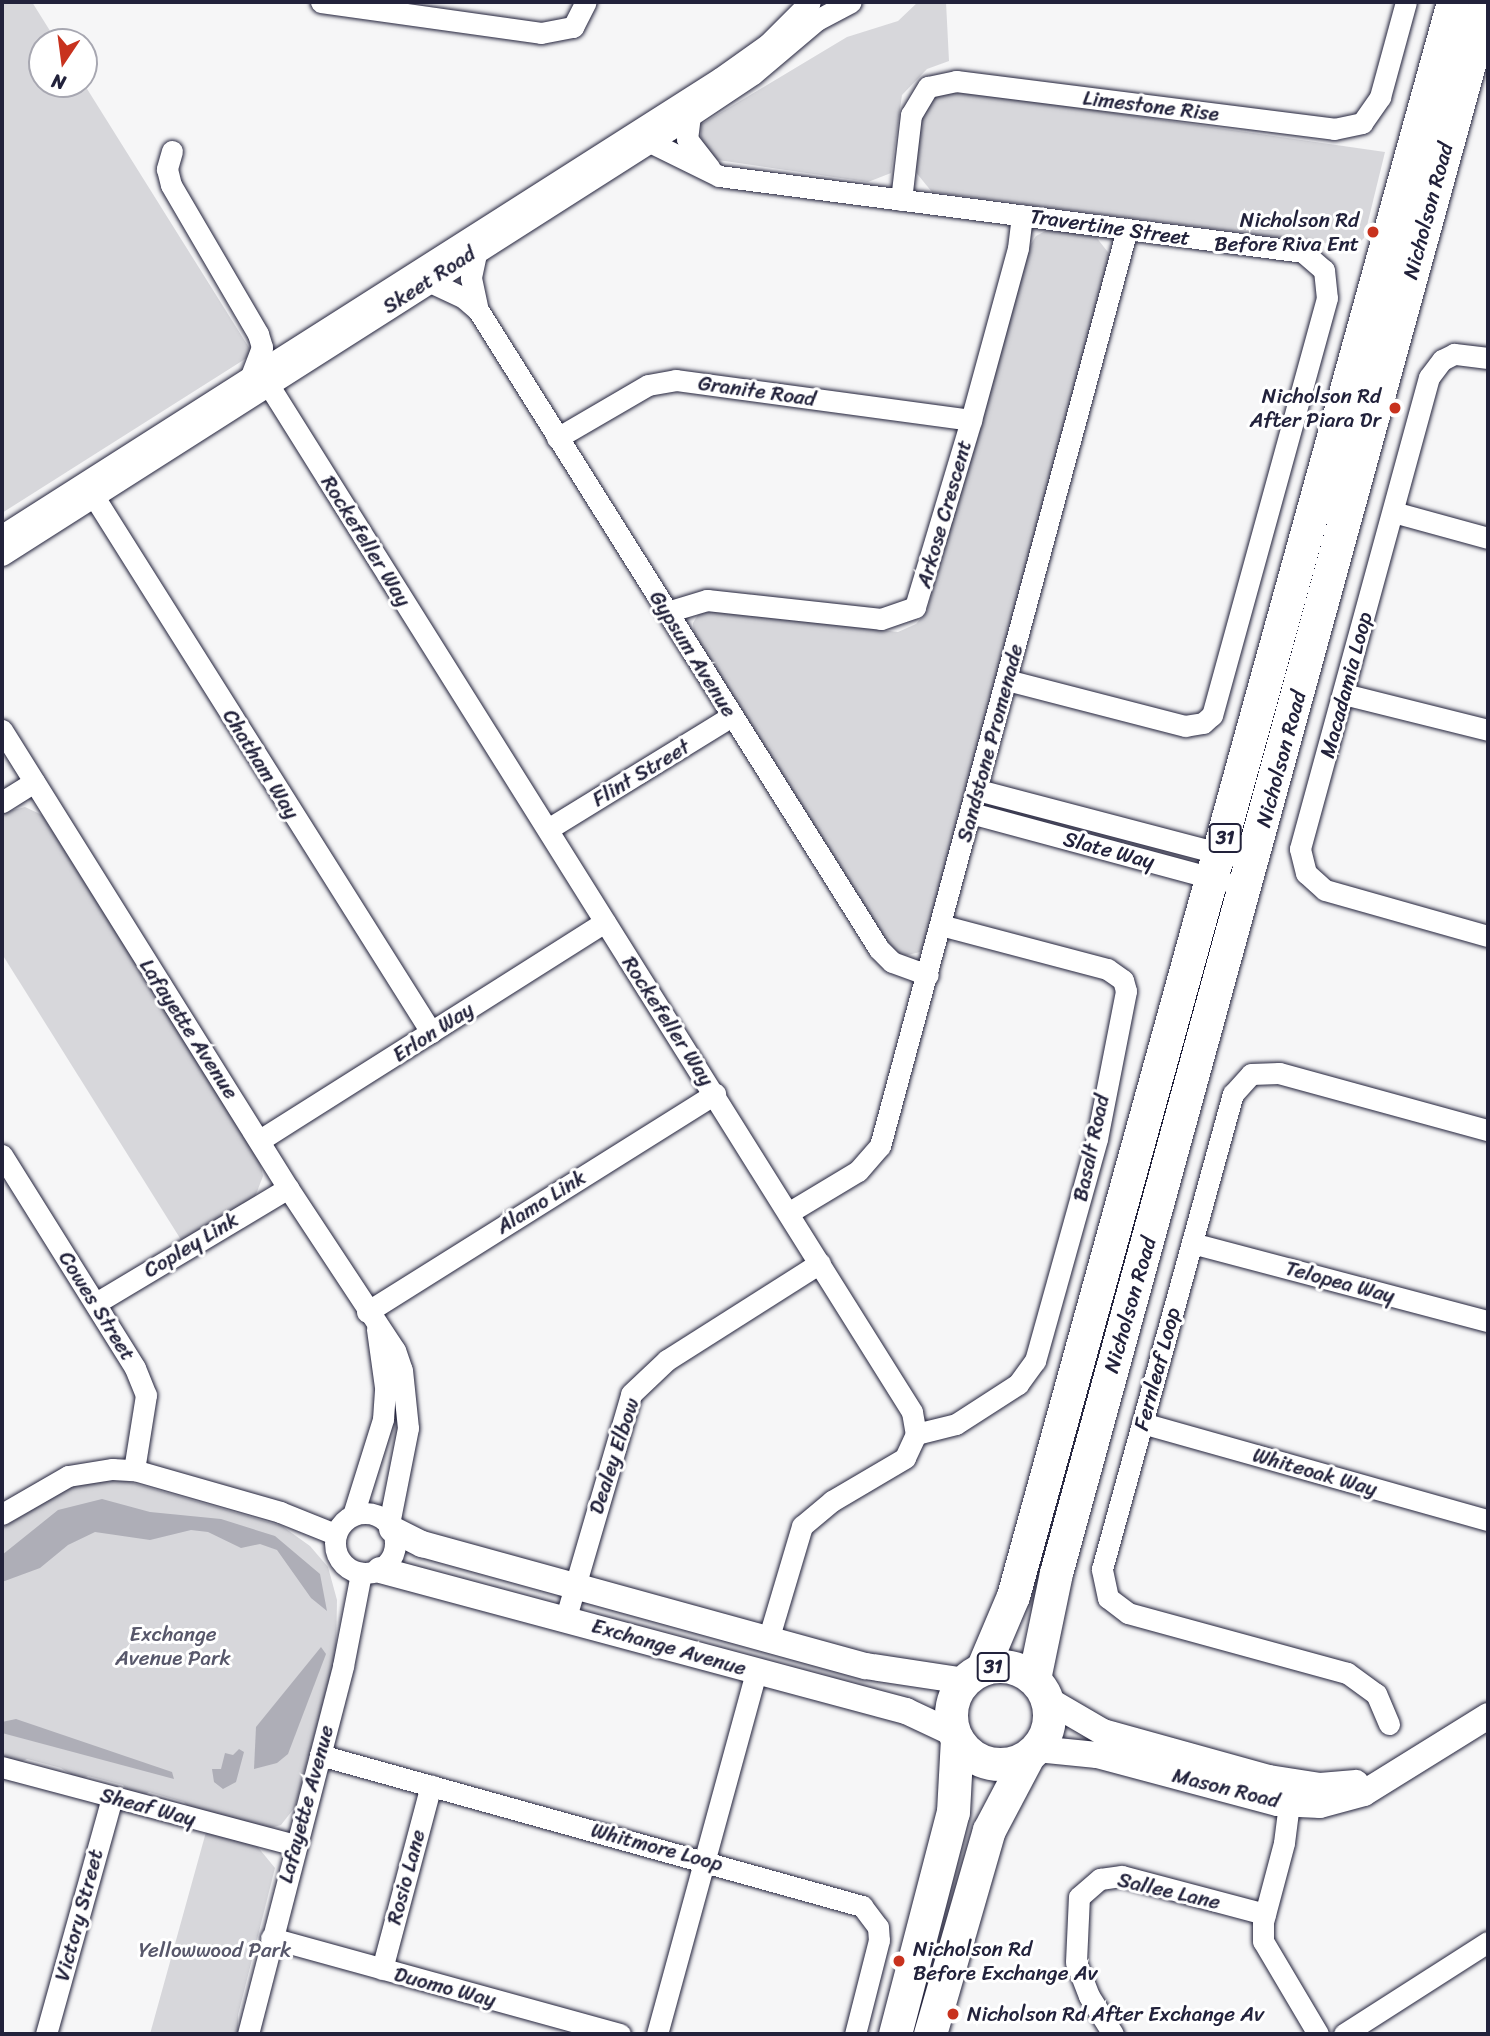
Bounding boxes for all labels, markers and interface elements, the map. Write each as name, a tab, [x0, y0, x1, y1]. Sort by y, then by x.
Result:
north arrow	[28, 28, 98, 98]
text: N	[48, 64, 69, 100]
street label: Limestone Rise	[1081, 85, 1221, 127]
street label: Nicholson Road	[1398, 140, 1458, 282]
street label: Travertine Street	[1028, 203, 1192, 251]
place label: Nicholson Rd Before Riva Ent	[1214, 207, 1359, 257]
marker: Nicholson Rd Before Riva Ent	[1365, 224, 1381, 240]
street label: Skeet Road	[378, 241, 480, 319]
street label: Granite Road	[697, 370, 817, 412]
place label: Nicholson Rd After Piara Dr	[1250, 383, 1381, 433]
marker: Nicholson Rd After Piara Dr	[1387, 400, 1403, 416]
street label: Arkose Crescent	[911, 437, 977, 591]
street label: Rockefeller Way	[316, 471, 416, 611]
street label: Gypsum Avenue	[644, 586, 742, 722]
street label: Macadamia Loop	[1314, 609, 1378, 761]
street label: Sandstone Promenade	[951, 641, 1029, 845]
street label: Nicholson Road	[1251, 688, 1311, 830]
street label: Chatham Way	[217, 704, 305, 824]
street label: Flint Street	[588, 734, 694, 812]
road number: 31	[1208, 822, 1242, 853]
street label: Slate Way	[1061, 826, 1157, 874]
street label: Rockefeller Way	[617, 951, 719, 1091]
street label: Lafayette Avenue	[134, 954, 244, 1104]
street label: Erlon Way	[388, 997, 478, 1067]
street label: Basalt Road	[1067, 1092, 1115, 1204]
street label: Alamo Link	[492, 1165, 590, 1239]
street label: Copley Link	[139, 1207, 243, 1283]
street label: Nicholson Road	[1099, 1234, 1161, 1376]
street label: Cowes Street	[53, 1246, 141, 1366]
street label: Telopea Way	[1283, 1255, 1397, 1309]
street label: Fernleaf Loop	[1128, 1305, 1186, 1433]
street label: Dealey Elbow	[583, 1395, 645, 1517]
street label: Whiteoak Way	[1250, 1442, 1380, 1502]
street label: Exchange Avenue	[589, 1613, 749, 1681]
park label: Exchange Avenue Park	[115, 1621, 231, 1671]
road number: 31	[976, 1652, 1010, 1682]
street label: Lafayette Avenue	[273, 1723, 339, 1885]
street label: Mason Road	[1170, 1762, 1282, 1814]
street label: Sheaf Way	[98, 1782, 198, 1832]
street label: Whitmore Loop	[588, 1817, 726, 1877]
street label: Rosio Lane	[381, 1827, 431, 1927]
street label: Victory Street	[49, 1847, 109, 1983]
street label: Sallee Lane	[1115, 1867, 1223, 1915]
place label: Nicholson Rd Before Exchange Av	[913, 1936, 1097, 1986]
park label: Yellowwood Park	[139, 1937, 291, 1963]
marker: Nicholson Rd Before Exchange Av	[891, 1953, 907, 1969]
street label: Duomo Way	[391, 1961, 499, 2013]
place label: Nicholson Rd After Exchange Av	[967, 2001, 1264, 2027]
marker: Nicholson Rd After Exchange Av	[945, 2006, 961, 2022]

